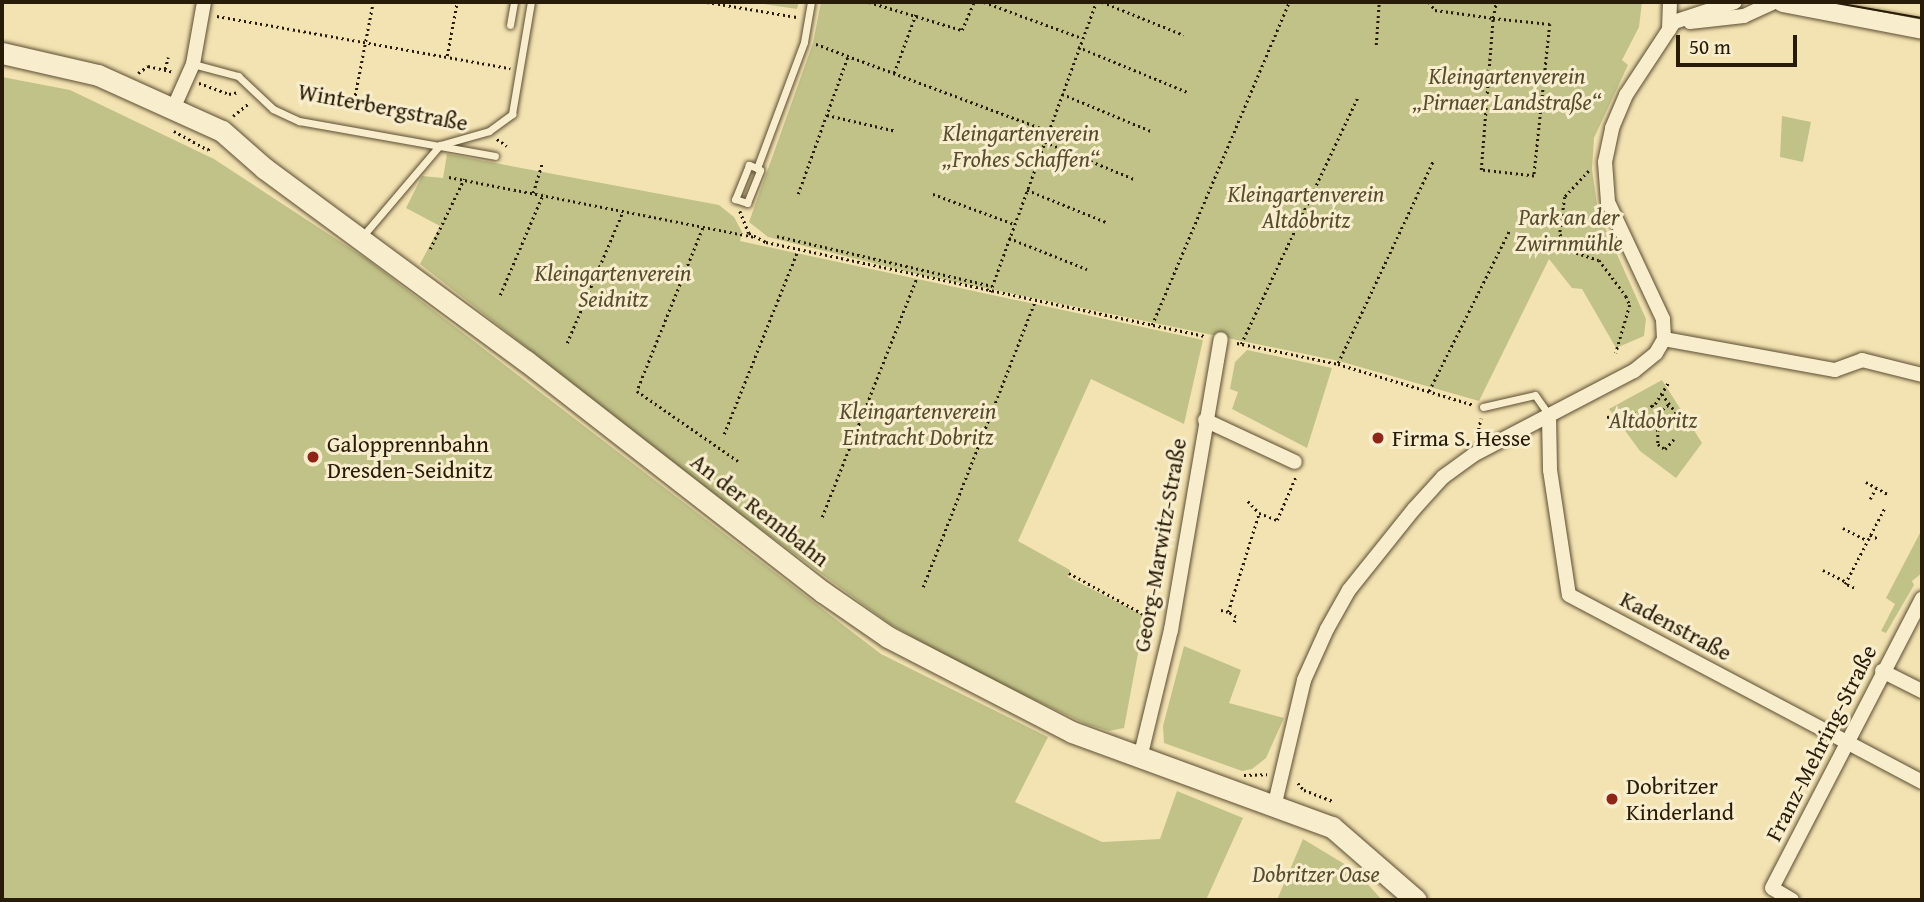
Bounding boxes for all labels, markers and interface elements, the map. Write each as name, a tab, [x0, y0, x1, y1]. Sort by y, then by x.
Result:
scale bar	[1679, 21, 1800, 65]
text: 50 m	[1689, 31, 1731, 62]
park label: Kleingartenverein „Pirnaer Landstraße“	[1413, 62, 1601, 116]
street label: Winterbergstraße	[296, 77, 470, 137]
park label: Kleingartenverein „Frohes Schaffen“	[942, 119, 1100, 173]
park label: Kleingartenverein Altdobritz	[1228, 180, 1384, 234]
park label: Park an der Zwirnmühle	[1515, 203, 1623, 257]
park label: Kleingartenverein Seidnitz	[535, 259, 691, 313]
park label: Kleingartenverein Eintracht Dobritz	[840, 397, 996, 451]
park label: Altdobritz	[1609, 406, 1697, 434]
place label: Firma S. Hesse	[1392, 424, 1531, 452]
place label: Galopprennbahn Dresden-Seidnitz	[327, 430, 492, 484]
marker: Firma S. Hesse	[1370, 430, 1386, 446]
street label: Georg-Marwitz-Straße	[1128, 436, 1192, 654]
street label: An der Rennbahn	[685, 447, 835, 573]
marker: Galopprennbahn Dresden-Seidnitz	[305, 449, 321, 465]
street label: Kadenstraße	[1616, 585, 1736, 667]
street label: Franz-Mehring-Straße	[1760, 640, 1882, 846]
place label: Dobritzer Kinderland	[1626, 772, 1734, 826]
marker: Dobritzer Kinderland	[1604, 791, 1620, 807]
park label: Dobritzer Oase	[1252, 860, 1380, 888]

